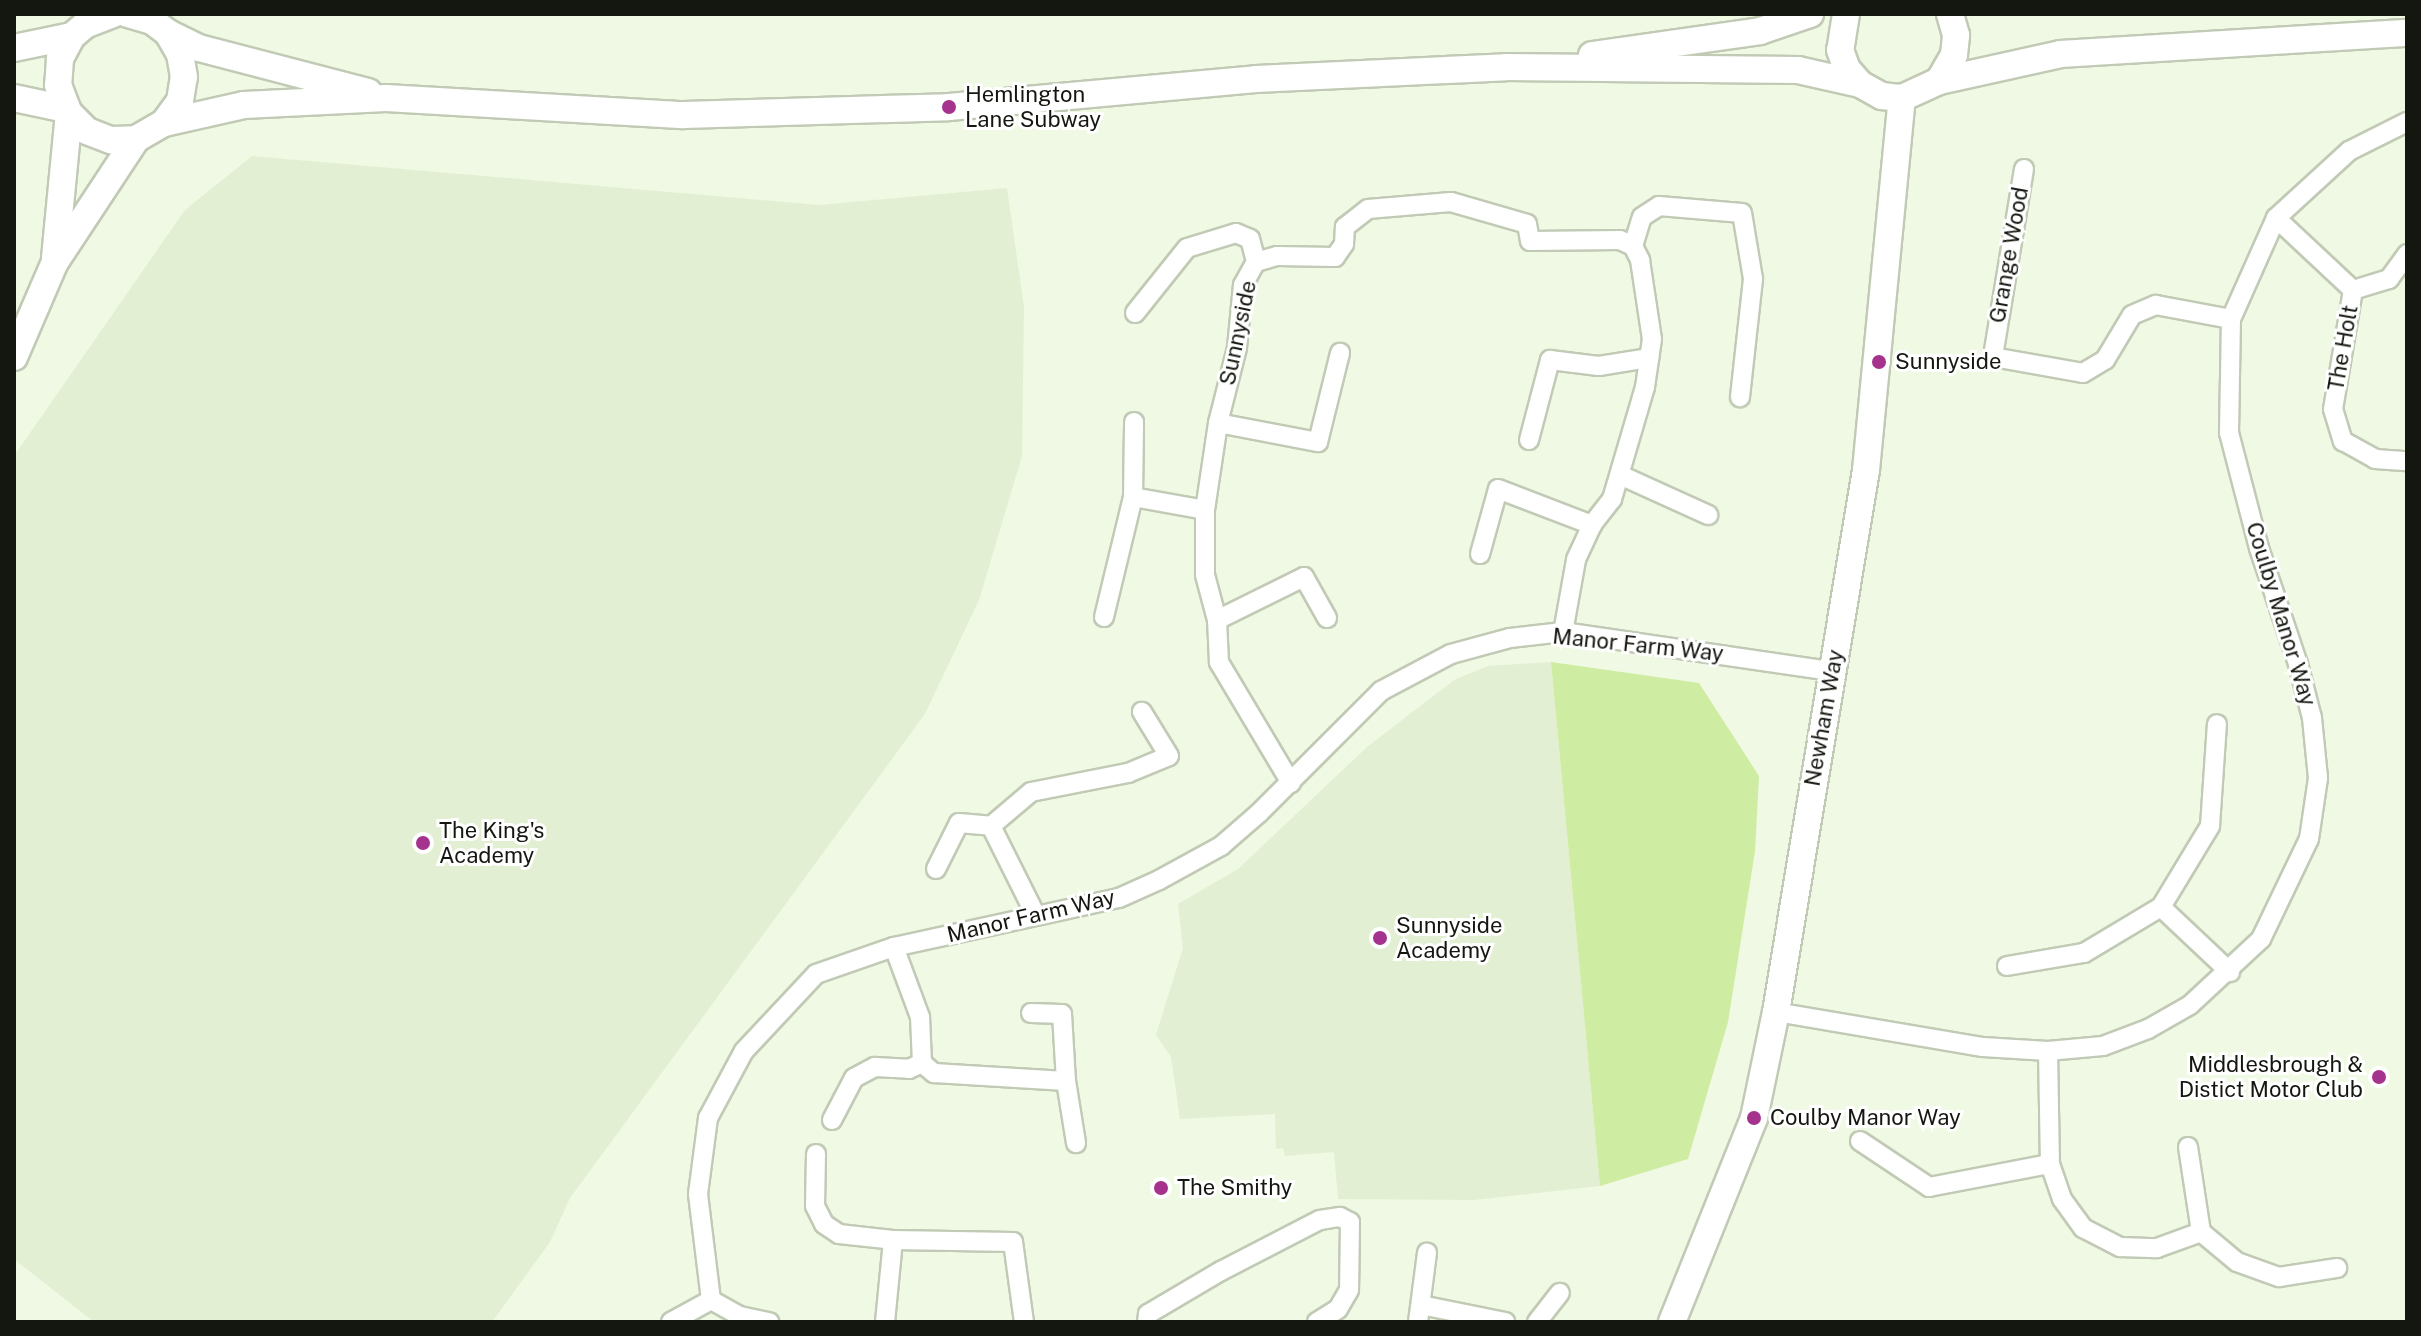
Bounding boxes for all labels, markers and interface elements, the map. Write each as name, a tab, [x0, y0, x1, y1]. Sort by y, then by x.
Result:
place label: Hemlington Lane Subway	[965, 81, 1101, 132]
marker: Hemlington Lane Subway	[940, 98, 958, 116]
street label: Grange Wood	[1984, 185, 2034, 325]
street label: Sunnyside	[1214, 278, 1262, 388]
street label: The Holt	[2322, 303, 2364, 393]
place label: Sunnyside	[1895, 349, 2001, 375]
marker: Sunnyside	[1870, 353, 1888, 371]
street label: Coulby Manor Way	[2240, 519, 2322, 709]
street label: Manor Farm Way	[1551, 623, 1725, 667]
street label: Newham Way	[1799, 647, 1849, 789]
place label: The King's Academy	[439, 817, 545, 868]
marker: The King's Academy	[414, 834, 432, 852]
street label: Manor Farm Way	[944, 884, 1118, 948]
place label: Sunnyside Academy	[1396, 912, 1502, 964]
marker: Sunnyside Academy	[1371, 929, 1389, 947]
place label: Middlesbrough & Distict Motor Club	[2179, 1051, 2363, 1102]
marker: Middlesbrough & Distict Motor Club	[2370, 1068, 2388, 1086]
place label: Coulby Manor Way	[1770, 1105, 1961, 1131]
marker: Coulby Manor Way	[1745, 1109, 1763, 1127]
place label: The Smithy	[1177, 1175, 1292, 1201]
marker: The Smithy	[1152, 1179, 1170, 1197]

